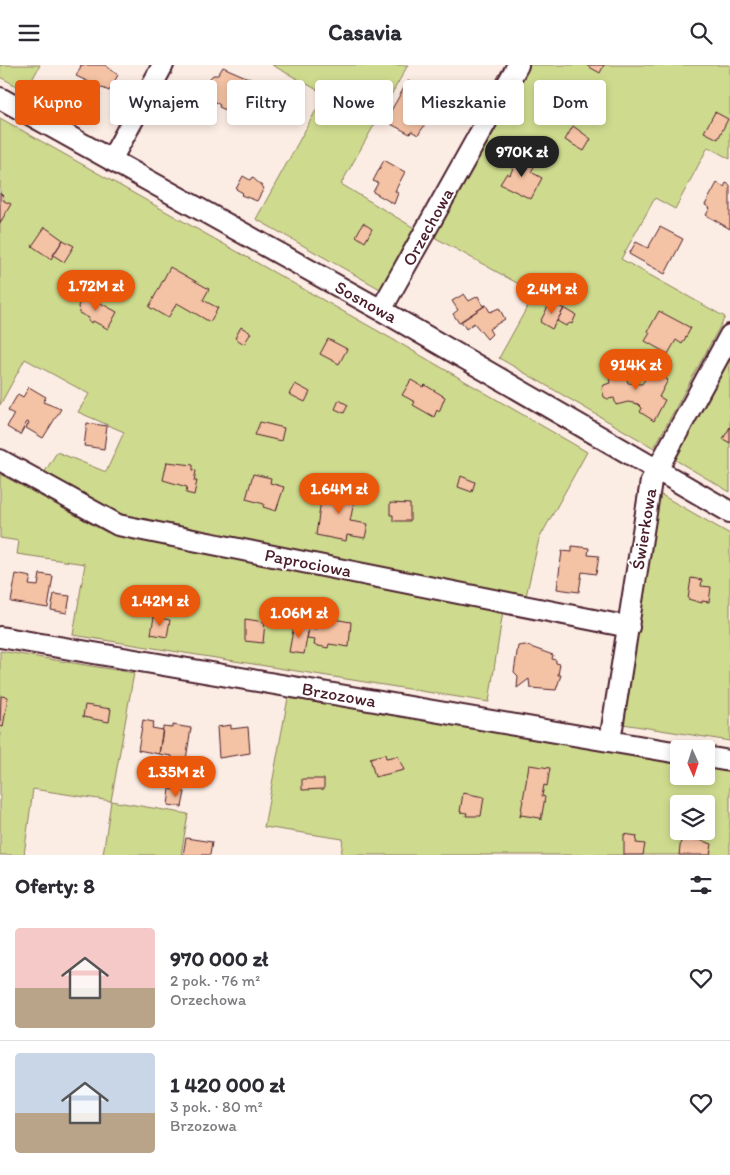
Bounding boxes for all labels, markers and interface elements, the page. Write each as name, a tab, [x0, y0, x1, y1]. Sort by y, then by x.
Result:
icon: menu	[15, 19, 43, 47]
text: Casavia	[328, 19, 402, 46]
icon: search	[687, 19, 715, 47]
chip: Kupno	[15, 80, 100, 125]
chip: Wynajem	[110, 80, 217, 125]
chip: Filtry	[227, 80, 305, 125]
chip: Nowe	[315, 80, 393, 125]
chip: Mieszkanie	[403, 80, 524, 125]
chip: Dom	[534, 80, 606, 125]
pin: 970K zł	[476, 135, 568, 178]
text: 970K zł	[496, 142, 548, 161]
street label: Orzechowa	[398, 184, 459, 270]
pin: 1.72M zł	[44, 269, 148, 312]
pin: 2.4M zł	[506, 273, 598, 315]
text: 1.72M zł	[68, 276, 124, 295]
street label: Sosnowa	[331, 276, 402, 328]
text: 2.4M zł	[527, 279, 577, 298]
pin: 914K zł	[590, 349, 682, 391]
text: 914K zł	[610, 355, 662, 374]
pin: 1.64M zł	[287, 473, 391, 515]
text: 1.64M zł	[310, 479, 368, 498]
street label: Świerkowa	[627, 486, 661, 571]
street label: Paprociowa	[263, 544, 353, 582]
pin: 1.42M zł	[108, 585, 212, 627]
text: 1.42M zł	[131, 591, 189, 610]
pin: 1.06M zł	[247, 597, 351, 639]
text: 1.06M zł	[270, 603, 328, 622]
street label: Brzozowa	[300, 678, 379, 712]
north arrow	[670, 740, 715, 785]
map controls	[670, 740, 715, 840]
pin: 1.35M zł	[124, 755, 228, 798]
text: 1.35M zł	[148, 762, 204, 781]
button: layers	[670, 795, 715, 840]
icon: filters	[687, 871, 715, 899]
text: Oferty: 8	[15, 873, 95, 898]
text: 970 000 zł	[170, 946, 268, 971]
icon: home	[55, 948, 115, 1008]
icon: heart	[687, 964, 715, 992]
text: 2 pok. · 76 m²	[170, 971, 260, 990]
text: Orzechowa	[170, 990, 246, 1009]
text: 1 420 000 zł	[170, 1072, 285, 1097]
icon: home	[55, 1073, 115, 1133]
icon: heart	[687, 1089, 715, 1117]
text: 3 pok. · 80 m²	[170, 1097, 263, 1116]
text: Brzozowa	[170, 1116, 237, 1135]

